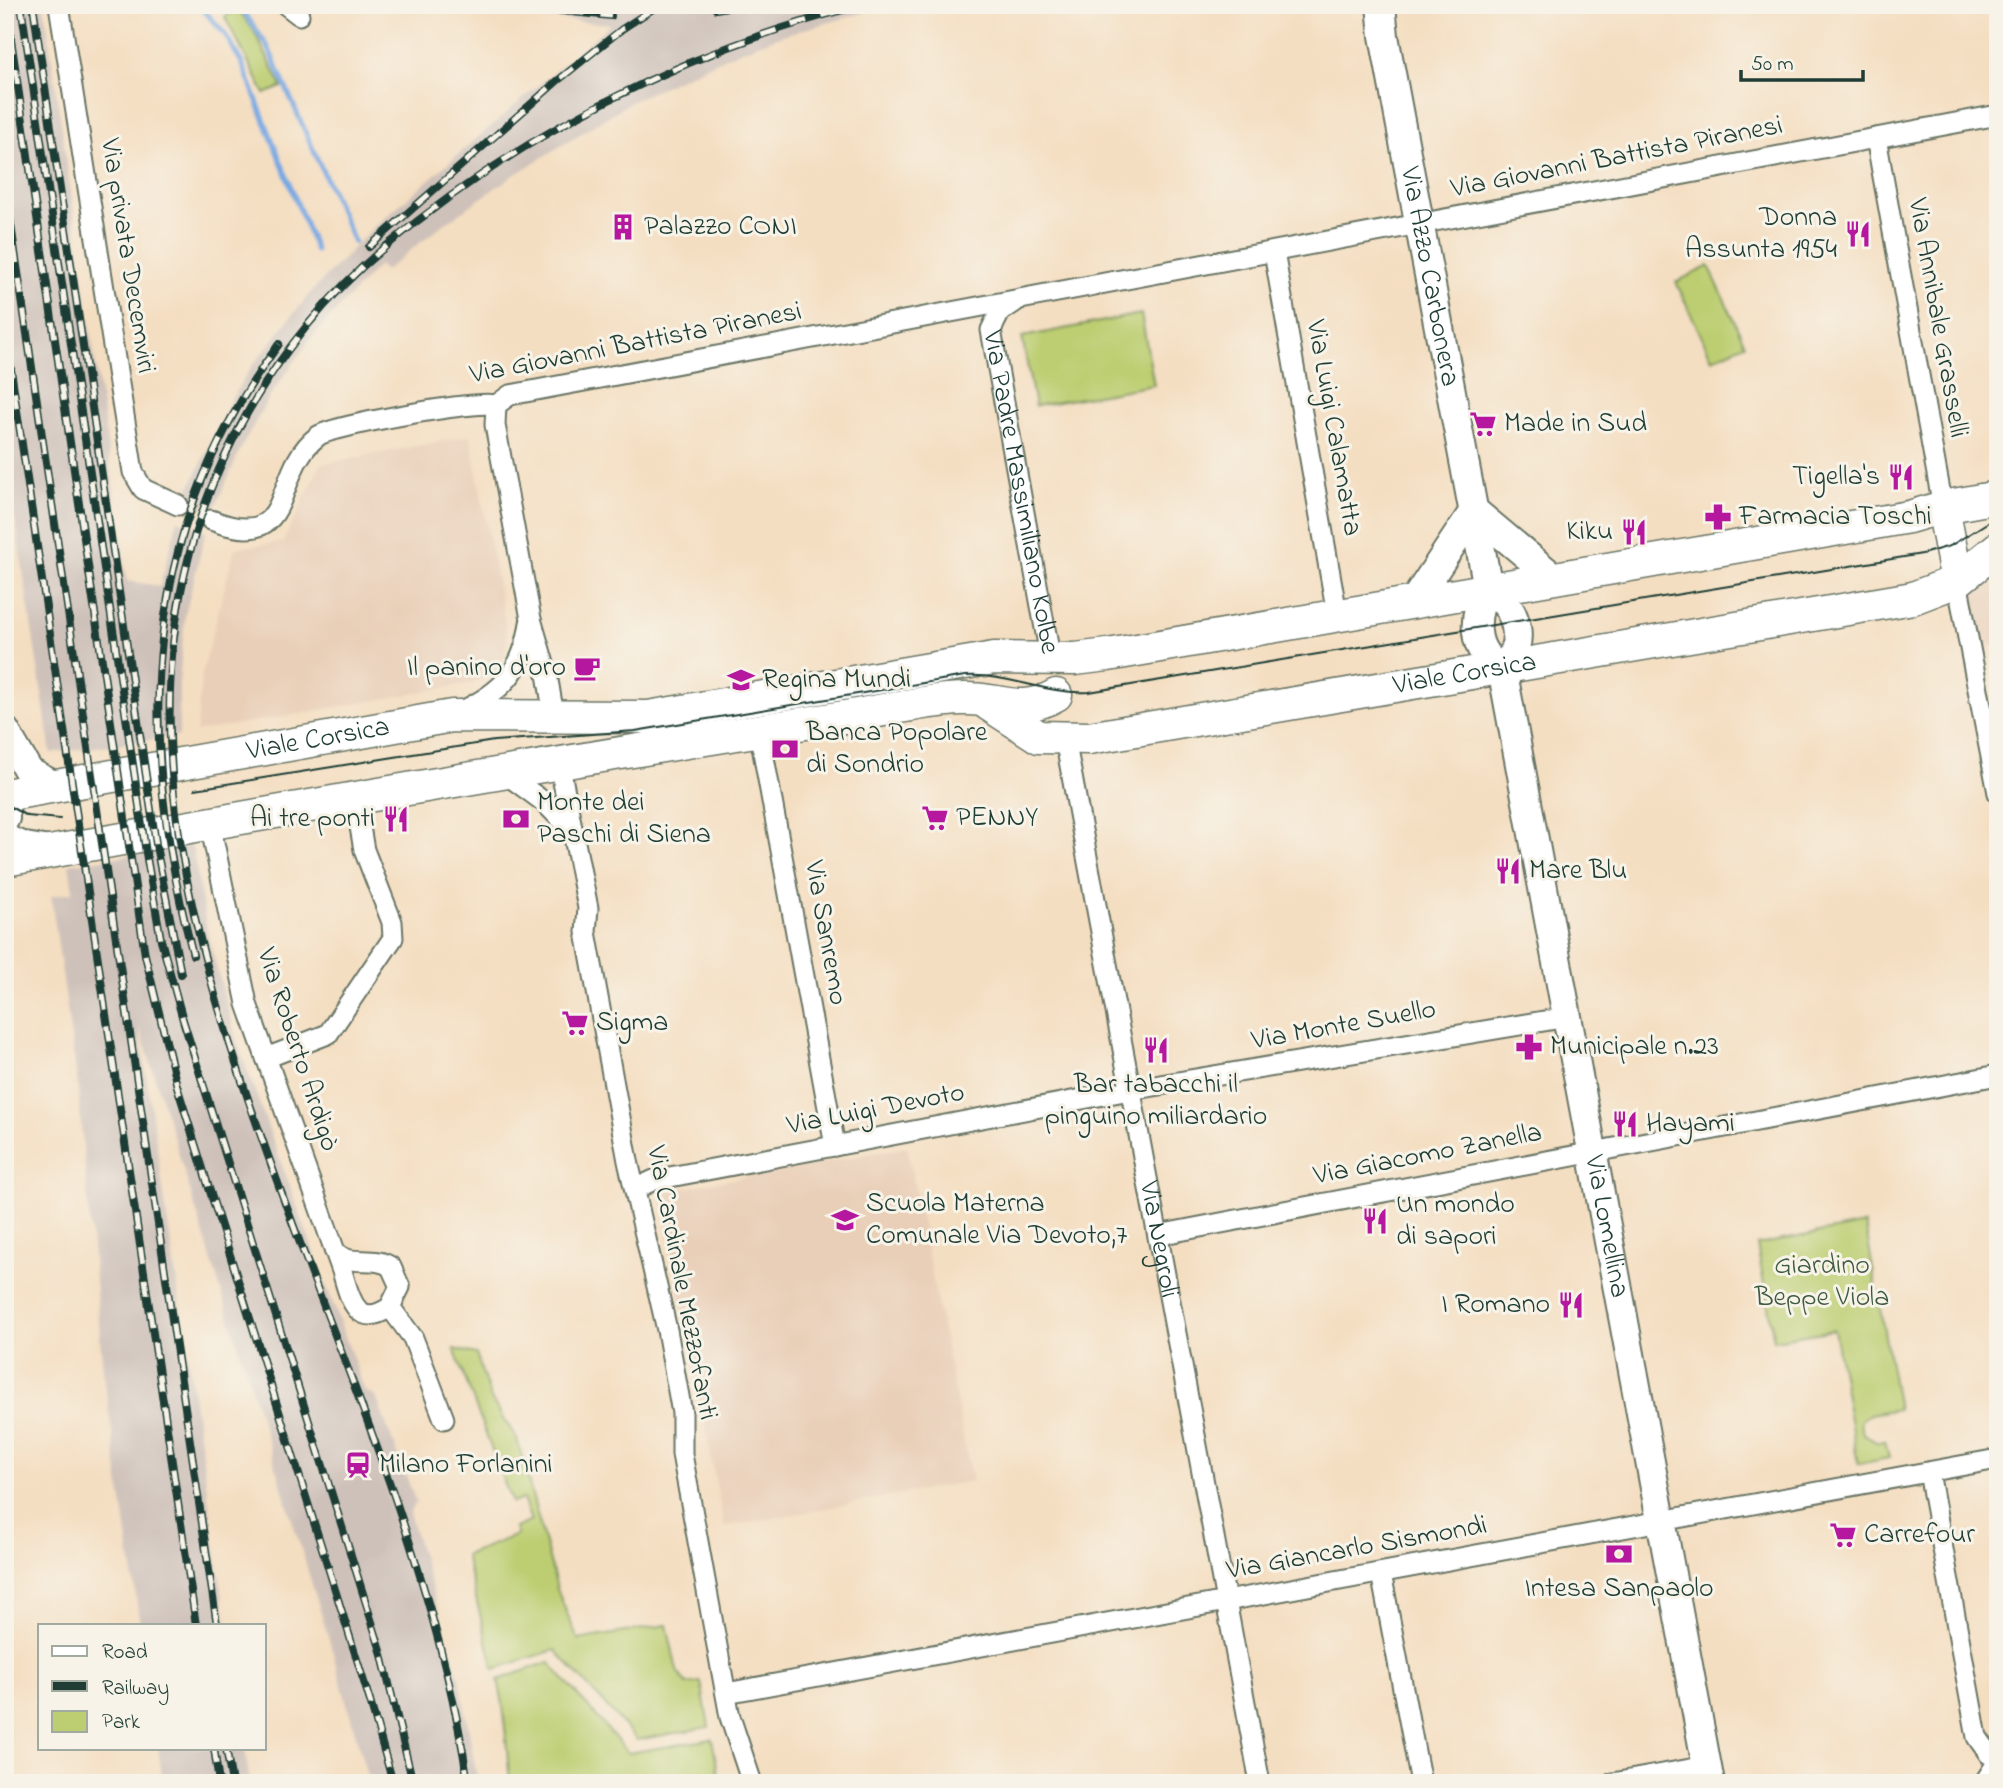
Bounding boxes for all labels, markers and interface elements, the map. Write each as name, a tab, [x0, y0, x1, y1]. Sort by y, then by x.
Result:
scale bar	[1741, 38, 1863, 82]
text: 50 m	[1751, 50, 1794, 80]
street label: Via Giovanni Battista Piranesi	[1447, 106, 1786, 210]
street label: Via privata Decemviri	[88, 135, 166, 376]
street label: Via Azzo Carbonera	[1388, 162, 1470, 390]
street label: Via Annibale Grasselli	[1896, 194, 1978, 441]
place label: Donna Assunta 1954	[1685, 198, 1837, 271]
place label: Palazzo CONI	[644, 207, 797, 248]
building icon: Palazzo CONI	[608, 212, 638, 242]
restaurant icon: Donna Assunta 1954	[1843, 219, 1873, 249]
street label: Via Giovanni Battista Piranesi	[466, 292, 805, 396]
street label: Via Luigi Calamatta	[1294, 316, 1372, 539]
street label: Via Padre Massimiliano Kolbe	[971, 326, 1070, 657]
place label: Made in Sud	[1504, 404, 1647, 445]
supermarket icon: Made in Sud	[1468, 409, 1498, 439]
place label: Tigella's	[1792, 457, 1880, 498]
restaurant icon: Tigella's	[1886, 462, 1916, 492]
place label: Farmacia Toschi	[1738, 497, 1932, 538]
pharmacy icon: Farmacia Toschi	[1703, 502, 1733, 532]
place label: Kiku	[1566, 512, 1613, 553]
restaurant icon: Kiku	[1619, 517, 1649, 547]
street label: Viale Corsica	[1389, 642, 1540, 707]
place label: Il panino d'oro	[407, 648, 566, 689]
cafe icon: Il panino d'oro	[572, 653, 602, 683]
place label: Regina Mundi	[762, 660, 911, 701]
school or university icon: Regina Mundi	[726, 665, 756, 695]
street label: Viale Corsica	[242, 707, 393, 773]
place label: Banca Popolare di Sondrio	[805, 713, 988, 786]
bank icon: Banca Popolare di Sondrio	[770, 734, 800, 764]
place label: Monte dei Paschi di Siena	[537, 783, 711, 856]
place label: PENNY	[956, 798, 1038, 839]
place label: Ai tre ponti	[250, 799, 375, 840]
supermarket icon: PENNY	[920, 803, 950, 833]
restaurant icon: Ai tre ponti	[381, 804, 411, 834]
bank icon: Monte dei Paschi di Siena	[501, 804, 531, 834]
place label: Mare Blu	[1529, 851, 1627, 892]
street label: Via Sanremo	[792, 856, 858, 1009]
restaurant icon: Mare Blu	[1493, 856, 1523, 886]
street label: Via Roberto Ardigò	[244, 942, 349, 1157]
street label: Via Monte Suello	[1248, 990, 1439, 1063]
place label: Sigma	[596, 1003, 668, 1044]
supermarket icon: Sigma	[560, 1008, 590, 1038]
place label: Municipale n.23	[1550, 1027, 1719, 1068]
pharmacy icon: Municipale n.23	[1514, 1032, 1544, 1062]
restaurant icon: Bar tabacchi il pinguino miliardario	[1141, 1035, 1171, 1065]
place label: Bar tabacchi il pinguino miliardario	[1045, 1065, 1267, 1138]
street label: Via Luigi Devoto	[783, 1073, 968, 1147]
place label: Hayami	[1646, 1104, 1735, 1145]
restaurant icon: Hayami	[1610, 1109, 1640, 1139]
street label: Via Giacomo Zanella	[1309, 1113, 1546, 1197]
street label: Via Cardinale Mezzofanti	[634, 1141, 728, 1424]
street label: Via Lomellina	[1573, 1151, 1640, 1301]
street label: Via Negroli	[1127, 1177, 1189, 1301]
place label: Scuola Materna Comunale Via Devoto,7	[866, 1184, 1128, 1257]
place label: Un mondo di sapori	[1396, 1185, 1515, 1258]
school or university icon: Scuola Materna Comunale Via Devoto,7	[830, 1205, 860, 1235]
restaurant icon: Un mondo di sapori	[1360, 1206, 1390, 1236]
park label: Giardino Beppe Viola	[1754, 1246, 1889, 1319]
place label: I Romano	[1441, 1285, 1550, 1326]
restaurant icon: I Romano	[1556, 1290, 1586, 1320]
place label: Milano Forlanini	[379, 1445, 553, 1486]
station icon: Milano Forlanini	[343, 1450, 373, 1480]
street label: Via Giancarlo Sismondi	[1223, 1506, 1490, 1592]
place label: Carrefour	[1864, 1515, 1975, 1556]
supermarket icon: Carrefour	[1828, 1520, 1858, 1550]
bank icon: Intesa Sanpaolo	[1604, 1539, 1634, 1569]
place label: Intesa Sanpaolo	[1525, 1569, 1713, 1610]
legend	[38, 1624, 266, 1750]
text: Road	[102, 1638, 148, 1668]
text: Railway	[102, 1674, 169, 1706]
text: Park	[102, 1708, 141, 1738]

